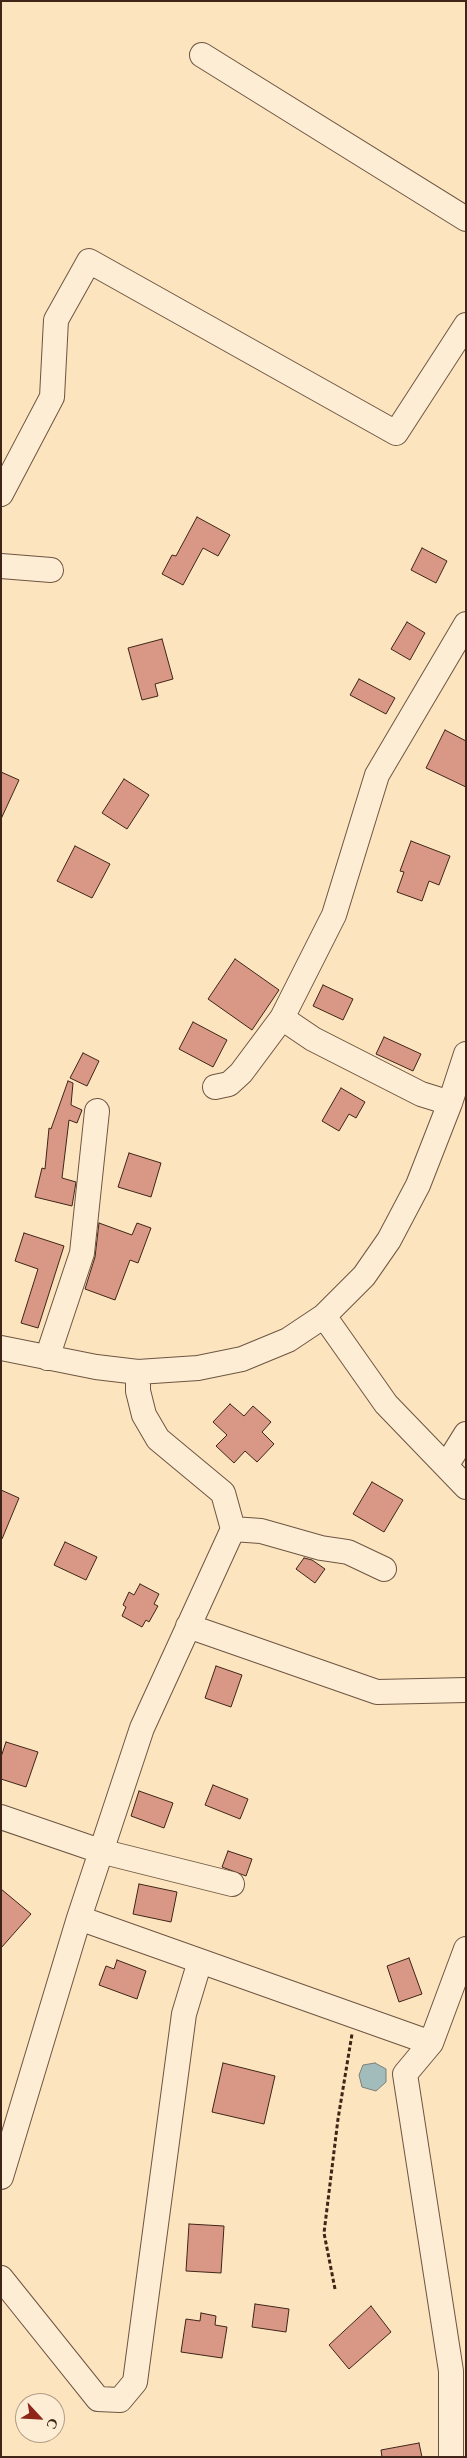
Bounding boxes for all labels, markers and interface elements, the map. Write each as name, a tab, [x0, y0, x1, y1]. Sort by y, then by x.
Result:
north arrow	[15, 2393, 65, 2443]
text: С	[42, 2416, 63, 2432]

